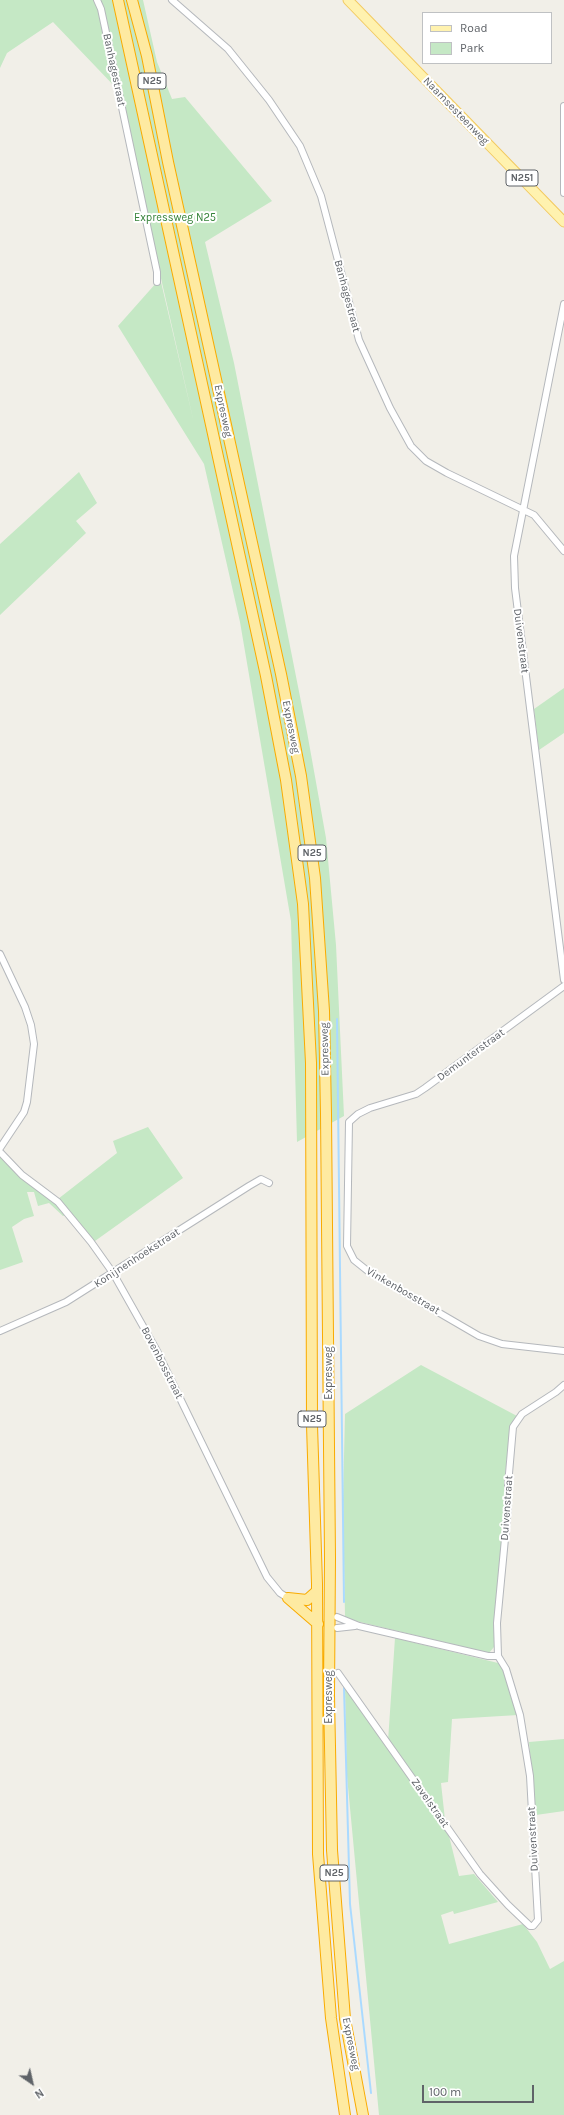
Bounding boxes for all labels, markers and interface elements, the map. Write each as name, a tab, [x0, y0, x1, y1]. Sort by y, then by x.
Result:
legend	[422, 12, 552, 64]
text: Road	[460, 21, 488, 35]
street label: Banhagestraat	[100, 32, 128, 108]
text: Park	[460, 41, 484, 55]
road number: N25	[138, 73, 166, 89]
street label: Naamsesteenweg	[420, 74, 492, 148]
road number: N251	[506, 170, 538, 186]
park label: Expressweg N25	[134, 211, 216, 225]
street label: Banhagestraat	[331, 258, 363, 334]
street label: Expresweg	[211, 383, 235, 439]
street label: Duivenstraat	[510, 608, 532, 674]
street label: Expresweg	[279, 699, 303, 755]
road number: N25	[298, 845, 326, 861]
street label: Expresweg	[318, 1022, 332, 1076]
street label: Demunterstraat	[435, 1026, 507, 1084]
street label: Konijnenhoekstraat	[92, 1225, 182, 1291]
street label: Vinkenbosstraat	[364, 1265, 442, 1317]
street label: Bovenbosstraat	[138, 1325, 186, 1401]
street label: Expresweg	[322, 1346, 336, 1400]
road number: N25	[298, 1411, 326, 1427]
street label: Duivenstraat	[498, 1475, 516, 1541]
street label: Expresweg	[322, 1670, 336, 1724]
street label: Zavelstraat	[408, 1776, 452, 1830]
street label: Duivenstraat	[525, 1806, 541, 1872]
road number: N25	[320, 1865, 348, 1881]
street label: Expresweg	[339, 2016, 363, 2072]
north arrow	[12, 2063, 52, 2103]
scale bar	[424, 2077, 536, 2103]
text: 100 m	[429, 2085, 461, 2099]
text: N	[32, 2086, 46, 2101]

